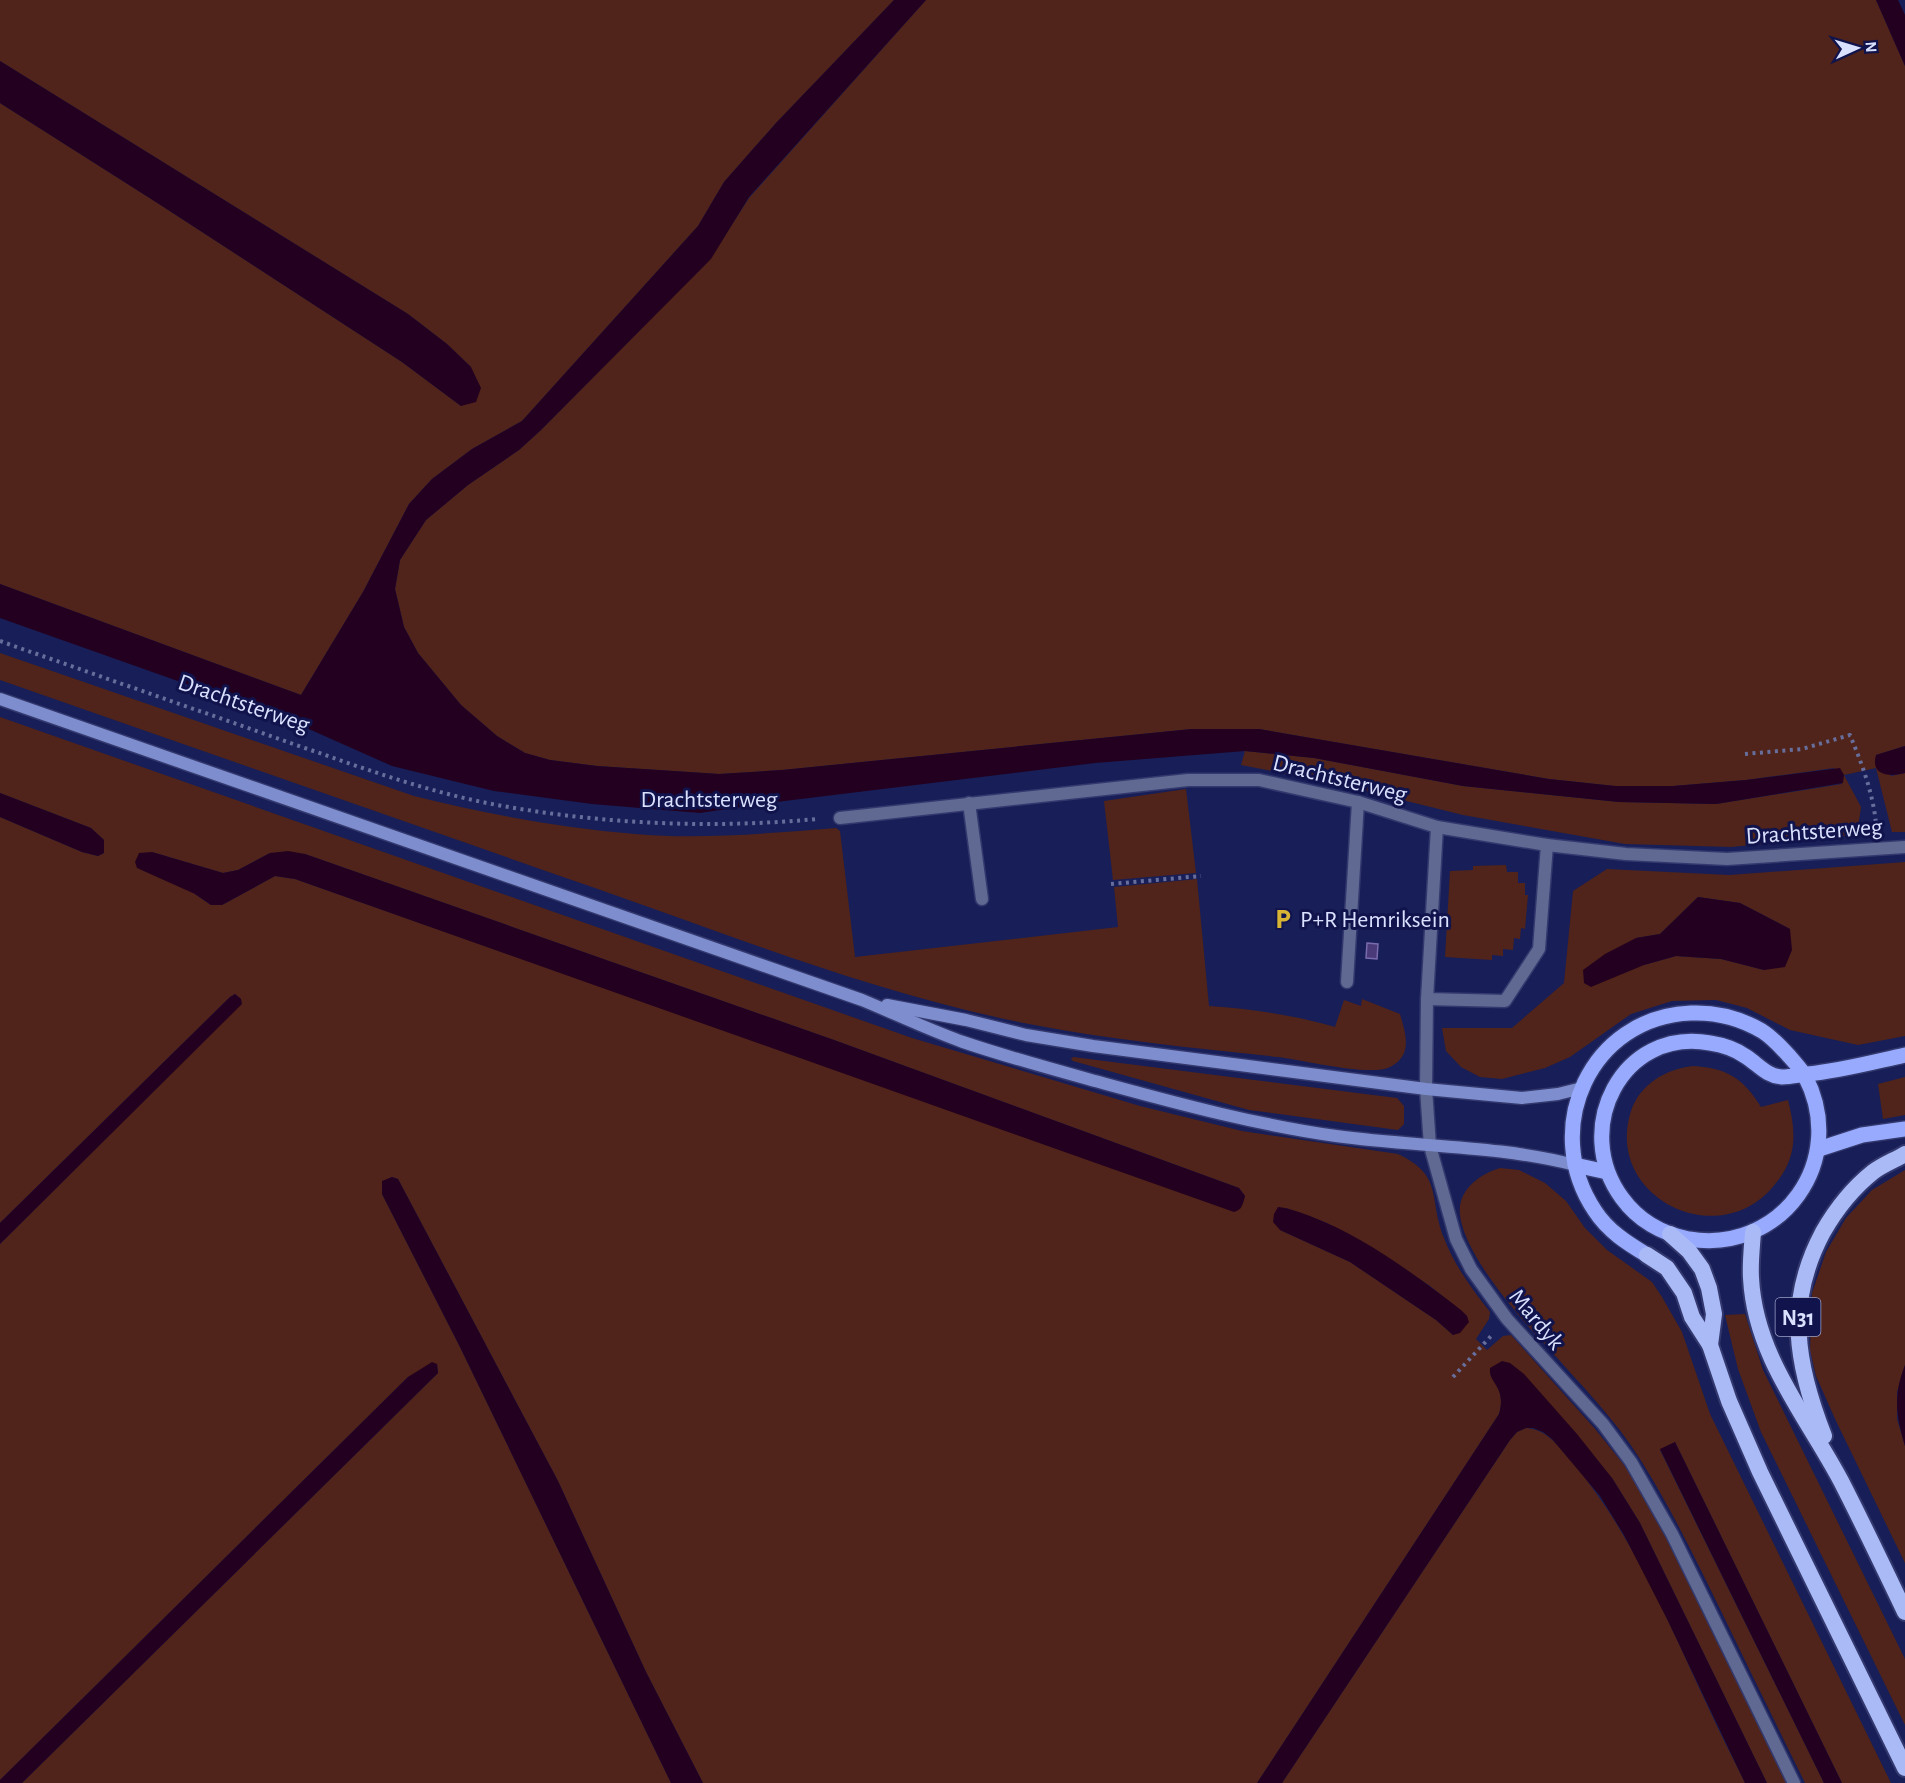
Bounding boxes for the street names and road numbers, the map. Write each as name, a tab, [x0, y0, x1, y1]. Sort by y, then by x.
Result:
street label: Drachtsterweg	[175, 670, 313, 738]
street label: Drachtsterweg	[1270, 751, 1409, 807]
street label: Drachtsterweg	[640, 788, 778, 812]
street label: Drachtsterweg	[1745, 815, 1884, 849]
street label: Mardyk	[1504, 1285, 1568, 1355]
road number: N31	[1776, 1298, 1820, 1336]

